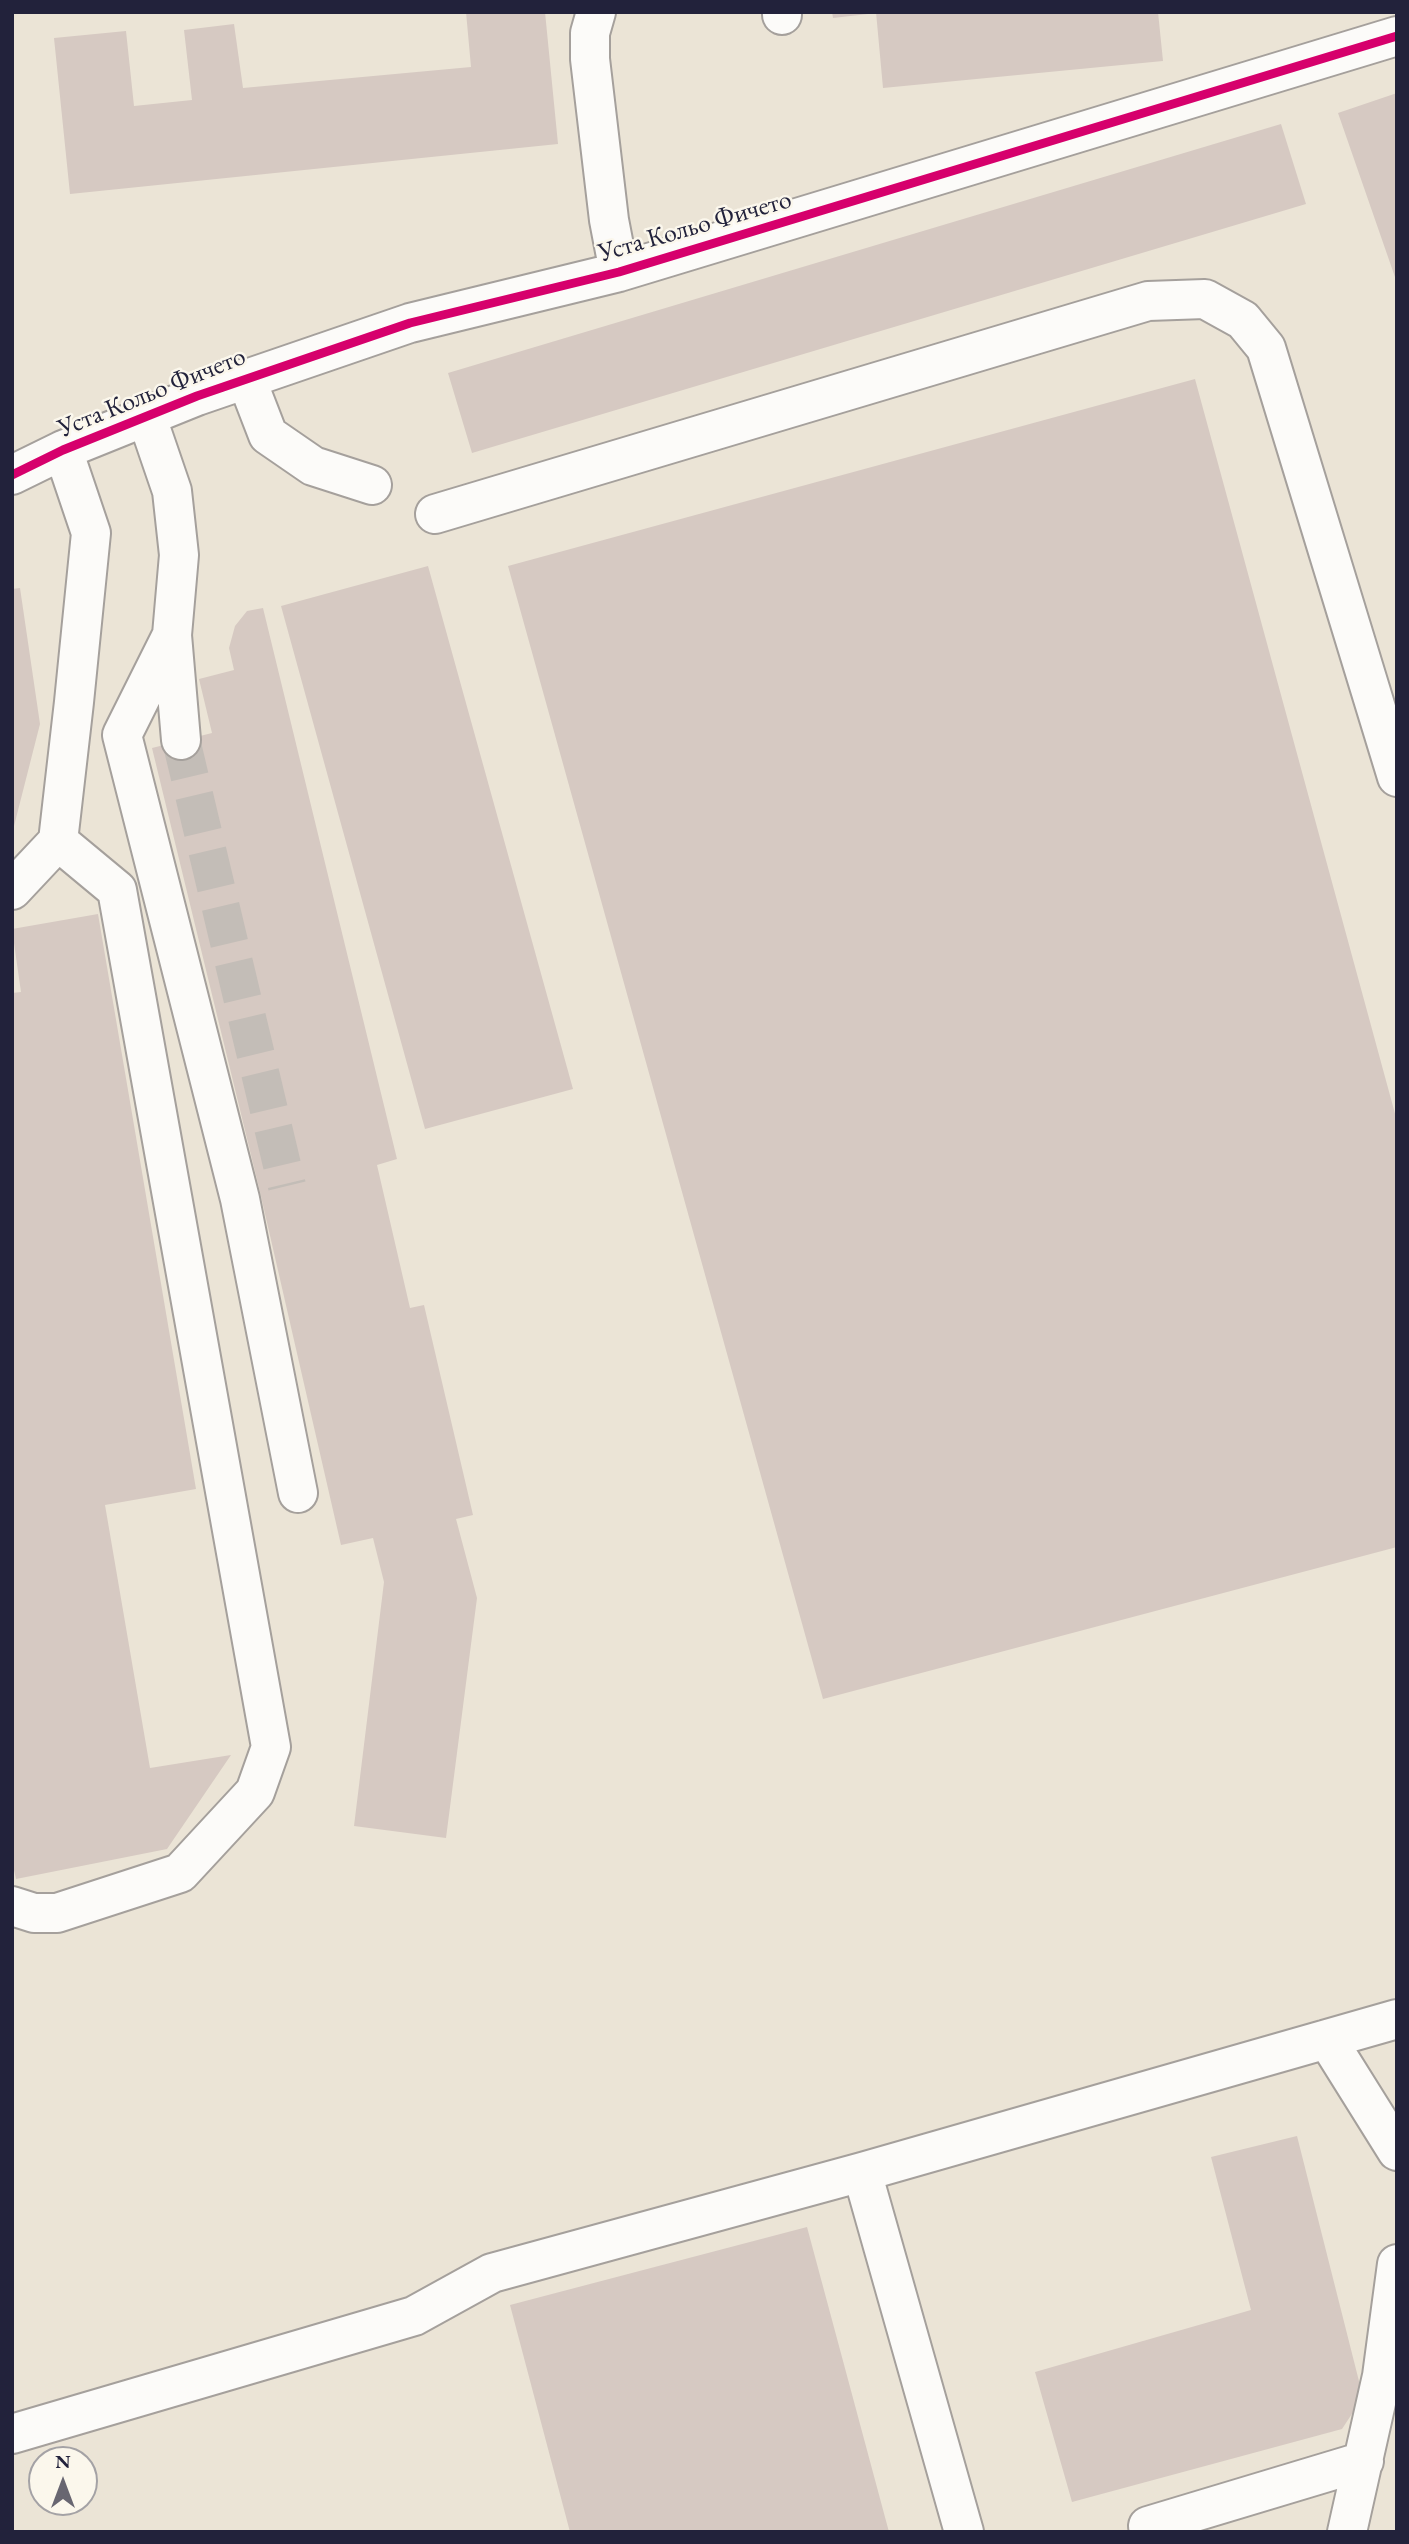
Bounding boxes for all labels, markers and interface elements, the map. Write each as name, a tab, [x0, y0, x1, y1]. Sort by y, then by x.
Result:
street label: Уста Кольо Фичето	[595, 184, 795, 270]
street label: Уста Кольо Фичето	[54, 341, 250, 445]
north arrow	[28, 2446, 98, 2516]
text: N	[55, 2449, 71, 2474]

